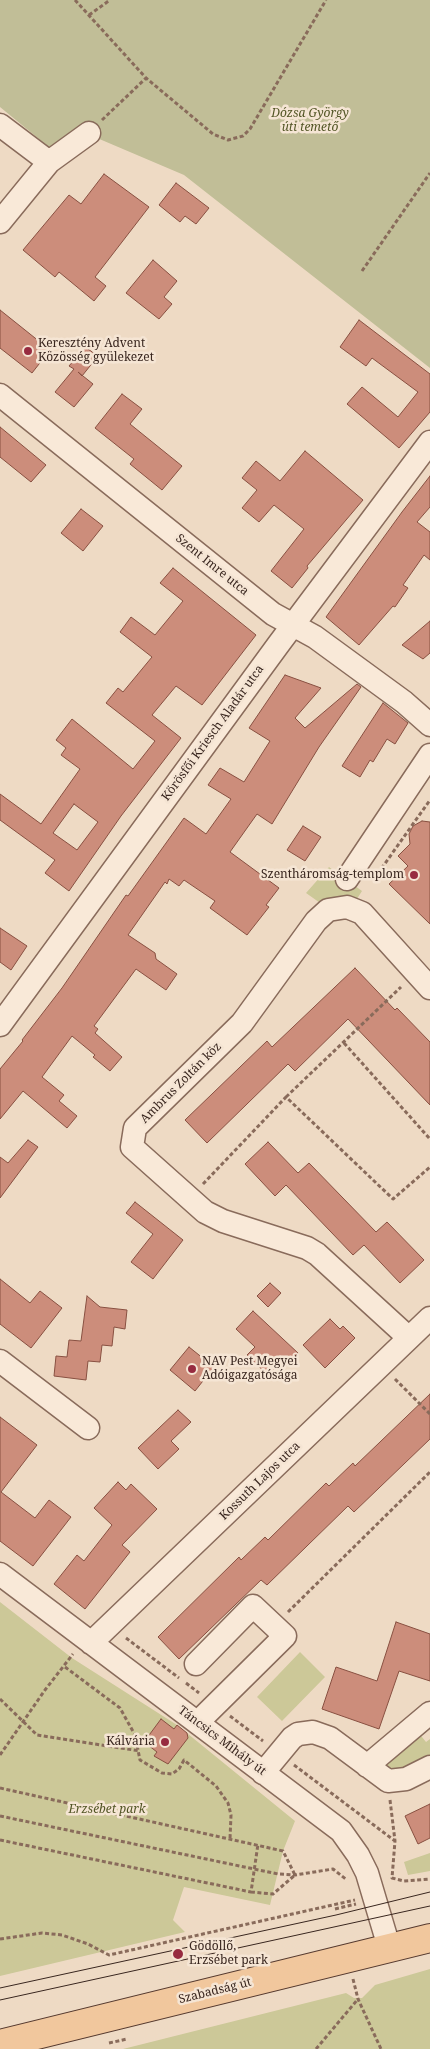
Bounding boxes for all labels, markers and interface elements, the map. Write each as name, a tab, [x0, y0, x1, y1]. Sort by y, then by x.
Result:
park label: Dózsa György úti temető	[271, 107, 349, 135]
place label: Keresztény Advent Közösség gyülekezet	[38, 337, 154, 365]
marker: Keresztény Advent Közösség gyülekezet	[22, 345, 34, 357]
street label: Szent Imre utca	[173, 531, 251, 599]
street label: Körösfői Kriesch Aladár utca	[159, 662, 267, 804]
place label: Szentháromság-templom	[261, 868, 404, 882]
marker: Szentháromság-templom	[408, 869, 420, 881]
street label: Ambrus Zoltán köz	[138, 1040, 224, 1126]
place label: NAV Pest Megyei Adóigazgatósága	[202, 1355, 297, 1383]
marker: NAV Pest Megyei Adóigazgatósága	[186, 1363, 198, 1375]
street label: Kossuth Lajos utca	[217, 1439, 303, 1523]
street label: Táncsics Mihály út	[175, 1703, 269, 1779]
place label: Kálvária	[106, 1735, 155, 1749]
marker: Kálvária	[159, 1736, 171, 1748]
park label: Erzsébet park	[68, 1803, 146, 1817]
place label: Gödöllő, Erzsébet park	[189, 1940, 268, 1968]
marker: Gödöllő, Erzsébet park	[171, 1947, 185, 1961]
street label: Szabadság út	[177, 1975, 253, 2007]

